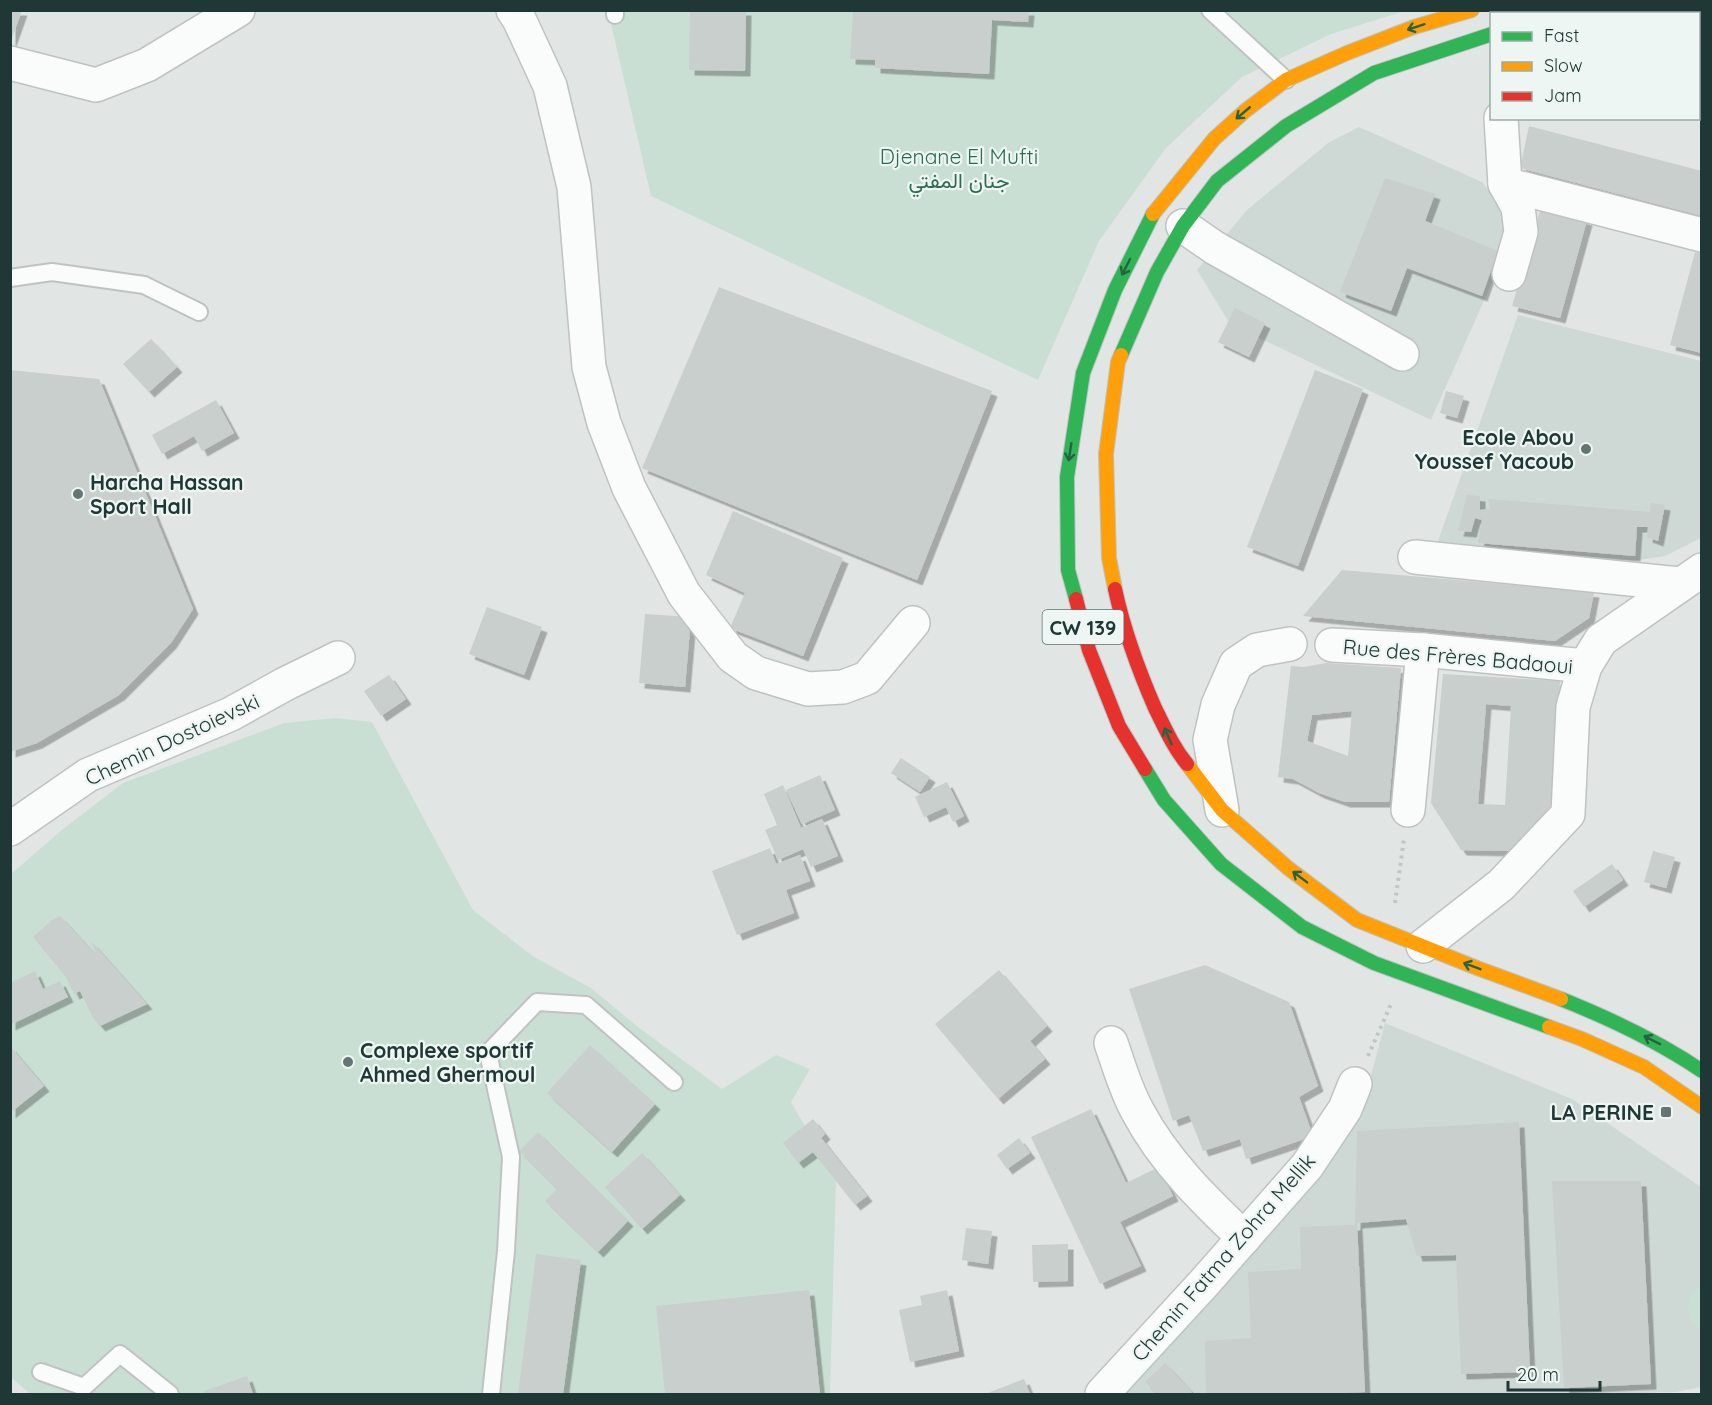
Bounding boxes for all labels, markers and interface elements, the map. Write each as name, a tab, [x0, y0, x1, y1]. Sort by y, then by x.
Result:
legend	[1490, 12, 1700, 120]
one-way arrow	[1407, 22, 1426, 33]
text: Fast	[1544, 24, 1579, 47]
text: Slow	[1544, 54, 1582, 77]
text: Jam	[1544, 84, 1582, 107]
one-way arrow	[1236, 106, 1251, 120]
park label: Djenane El Mufti جنان المفتي	[880, 143, 1038, 198]
one-way arrow	[1120, 258, 1131, 276]
place label: Ecole Abou Youssef Yacoub	[1415, 424, 1574, 474]
one-way arrow	[1065, 442, 1076, 462]
marker: Ecole Abou Youssef Yacoub	[1579, 442, 1593, 456]
place label: Harcha Hassan Sport Hall	[90, 469, 244, 519]
marker: Harcha Hassan Sport Hall	[71, 487, 85, 501]
road number: CW 139	[1042, 610, 1124, 644]
street label: Rue des Frères Badaoui	[1342, 633, 1574, 679]
street label: Chemin Dostoievski	[81, 687, 263, 791]
one-way arrow	[1162, 727, 1173, 745]
one-way arrow	[1292, 871, 1308, 884]
one-way arrow	[1463, 960, 1481, 971]
one-way arrow	[1644, 1034, 1661, 1046]
place label: Complexe sportif Ahmed Ghermoul	[360, 1037, 535, 1087]
marker: Complexe sportif Ahmed Ghermoul	[341, 1055, 355, 1069]
place label: LA PERINE	[1551, 1099, 1654, 1125]
marker: LA PERINE	[1659, 1105, 1673, 1119]
street label: Chemin Fatma Zohra Mellik	[1126, 1148, 1320, 1366]
scale bar	[1508, 1354, 1600, 1392]
text: 20 m	[1517, 1363, 1559, 1386]

